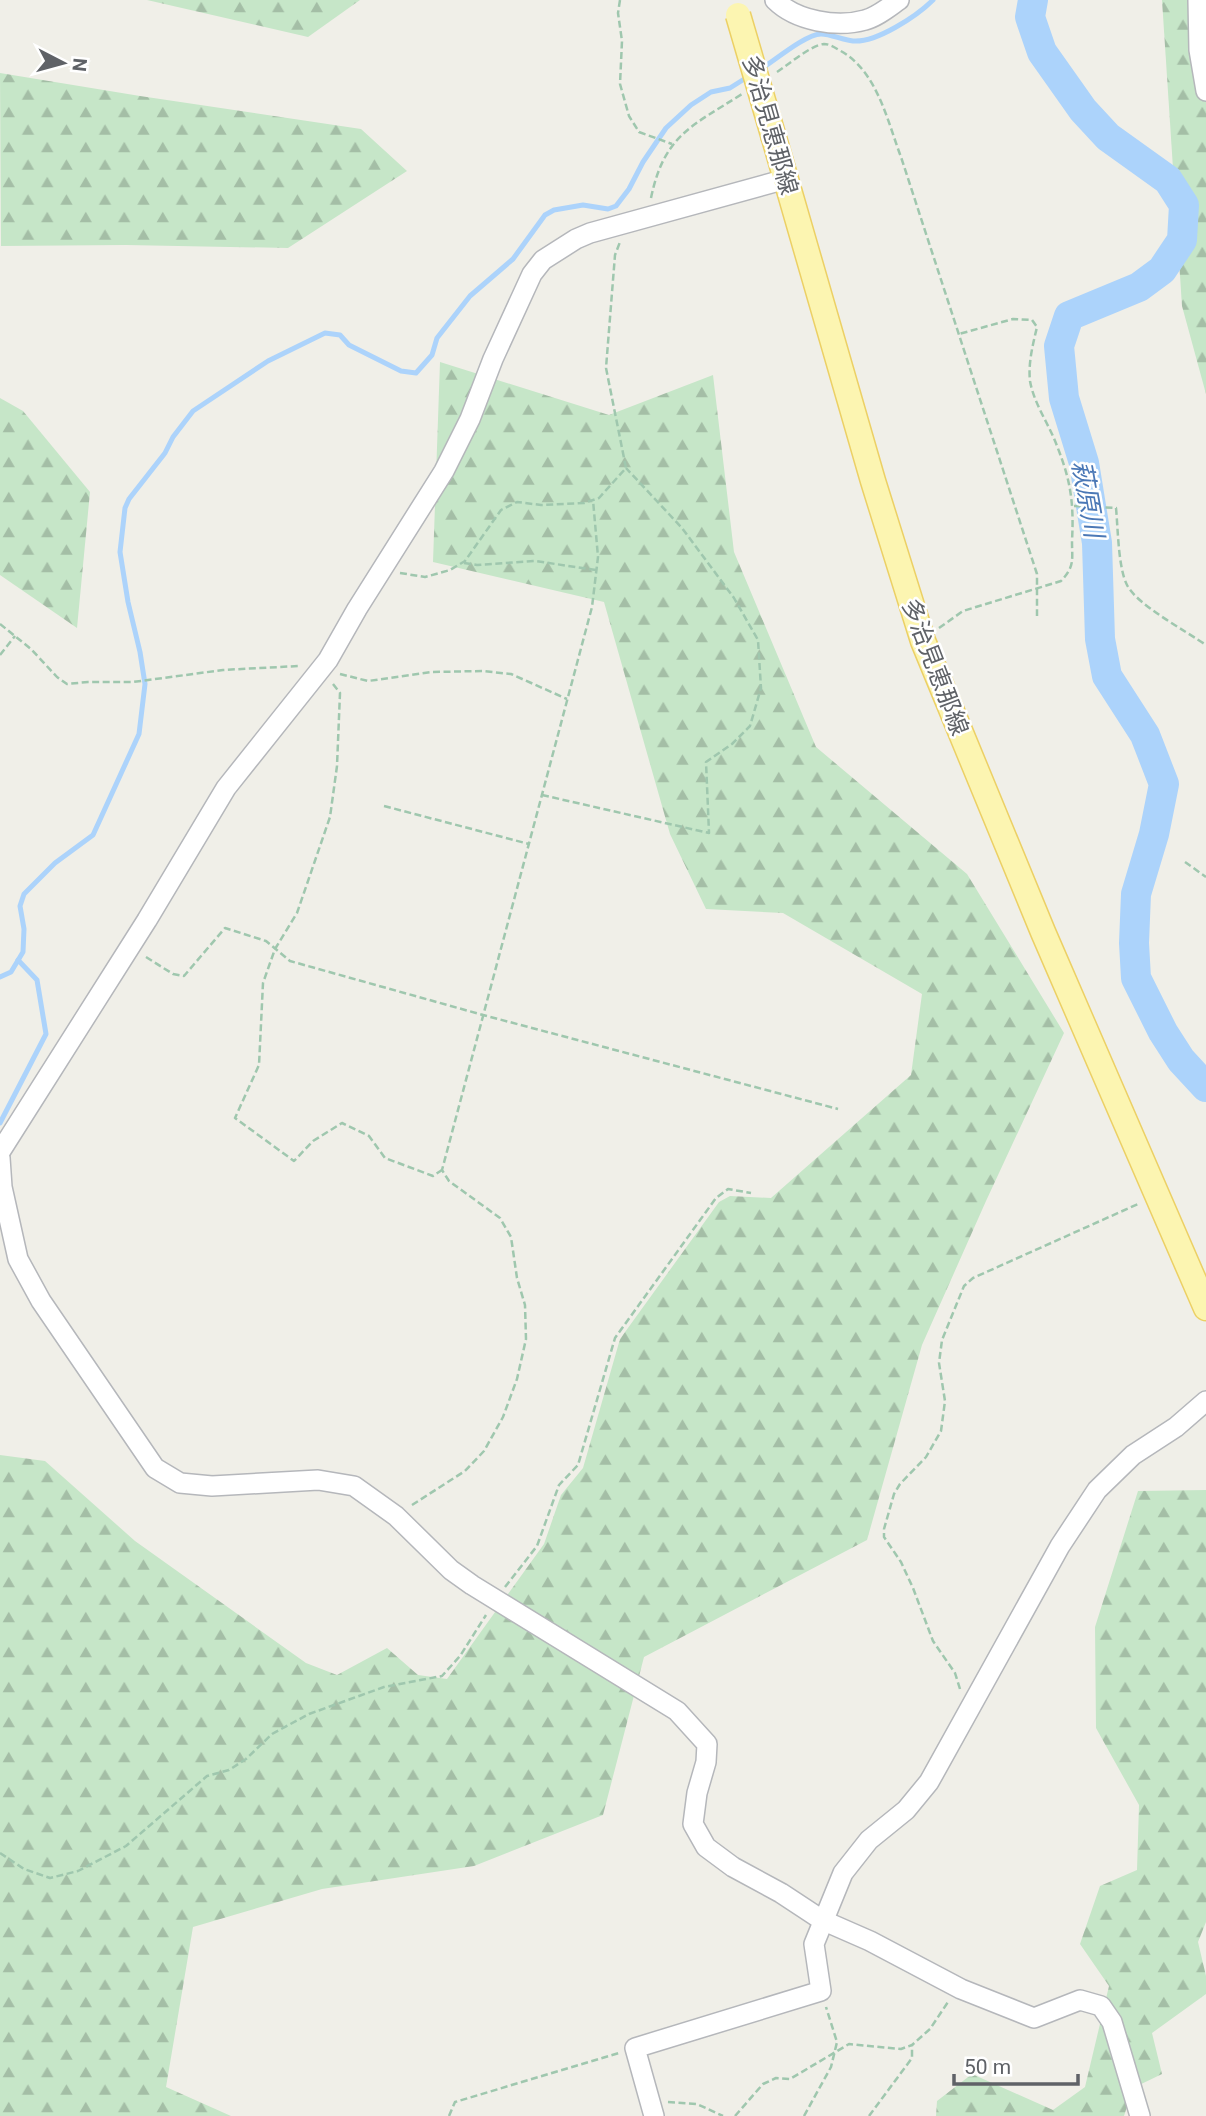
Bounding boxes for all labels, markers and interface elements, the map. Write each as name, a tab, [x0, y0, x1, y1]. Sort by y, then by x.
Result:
north arrow	[28, 28, 98, 98]
street label: 多治見恵那線	[737, 52, 803, 198]
text: N	[67, 57, 92, 73]
water label: 萩原川	[1066, 458, 1110, 543]
street label: 多治見恵那線	[896, 595, 974, 739]
scale bar	[954, 2042, 1078, 2086]
text: 50 m	[964, 2055, 1011, 2079]

